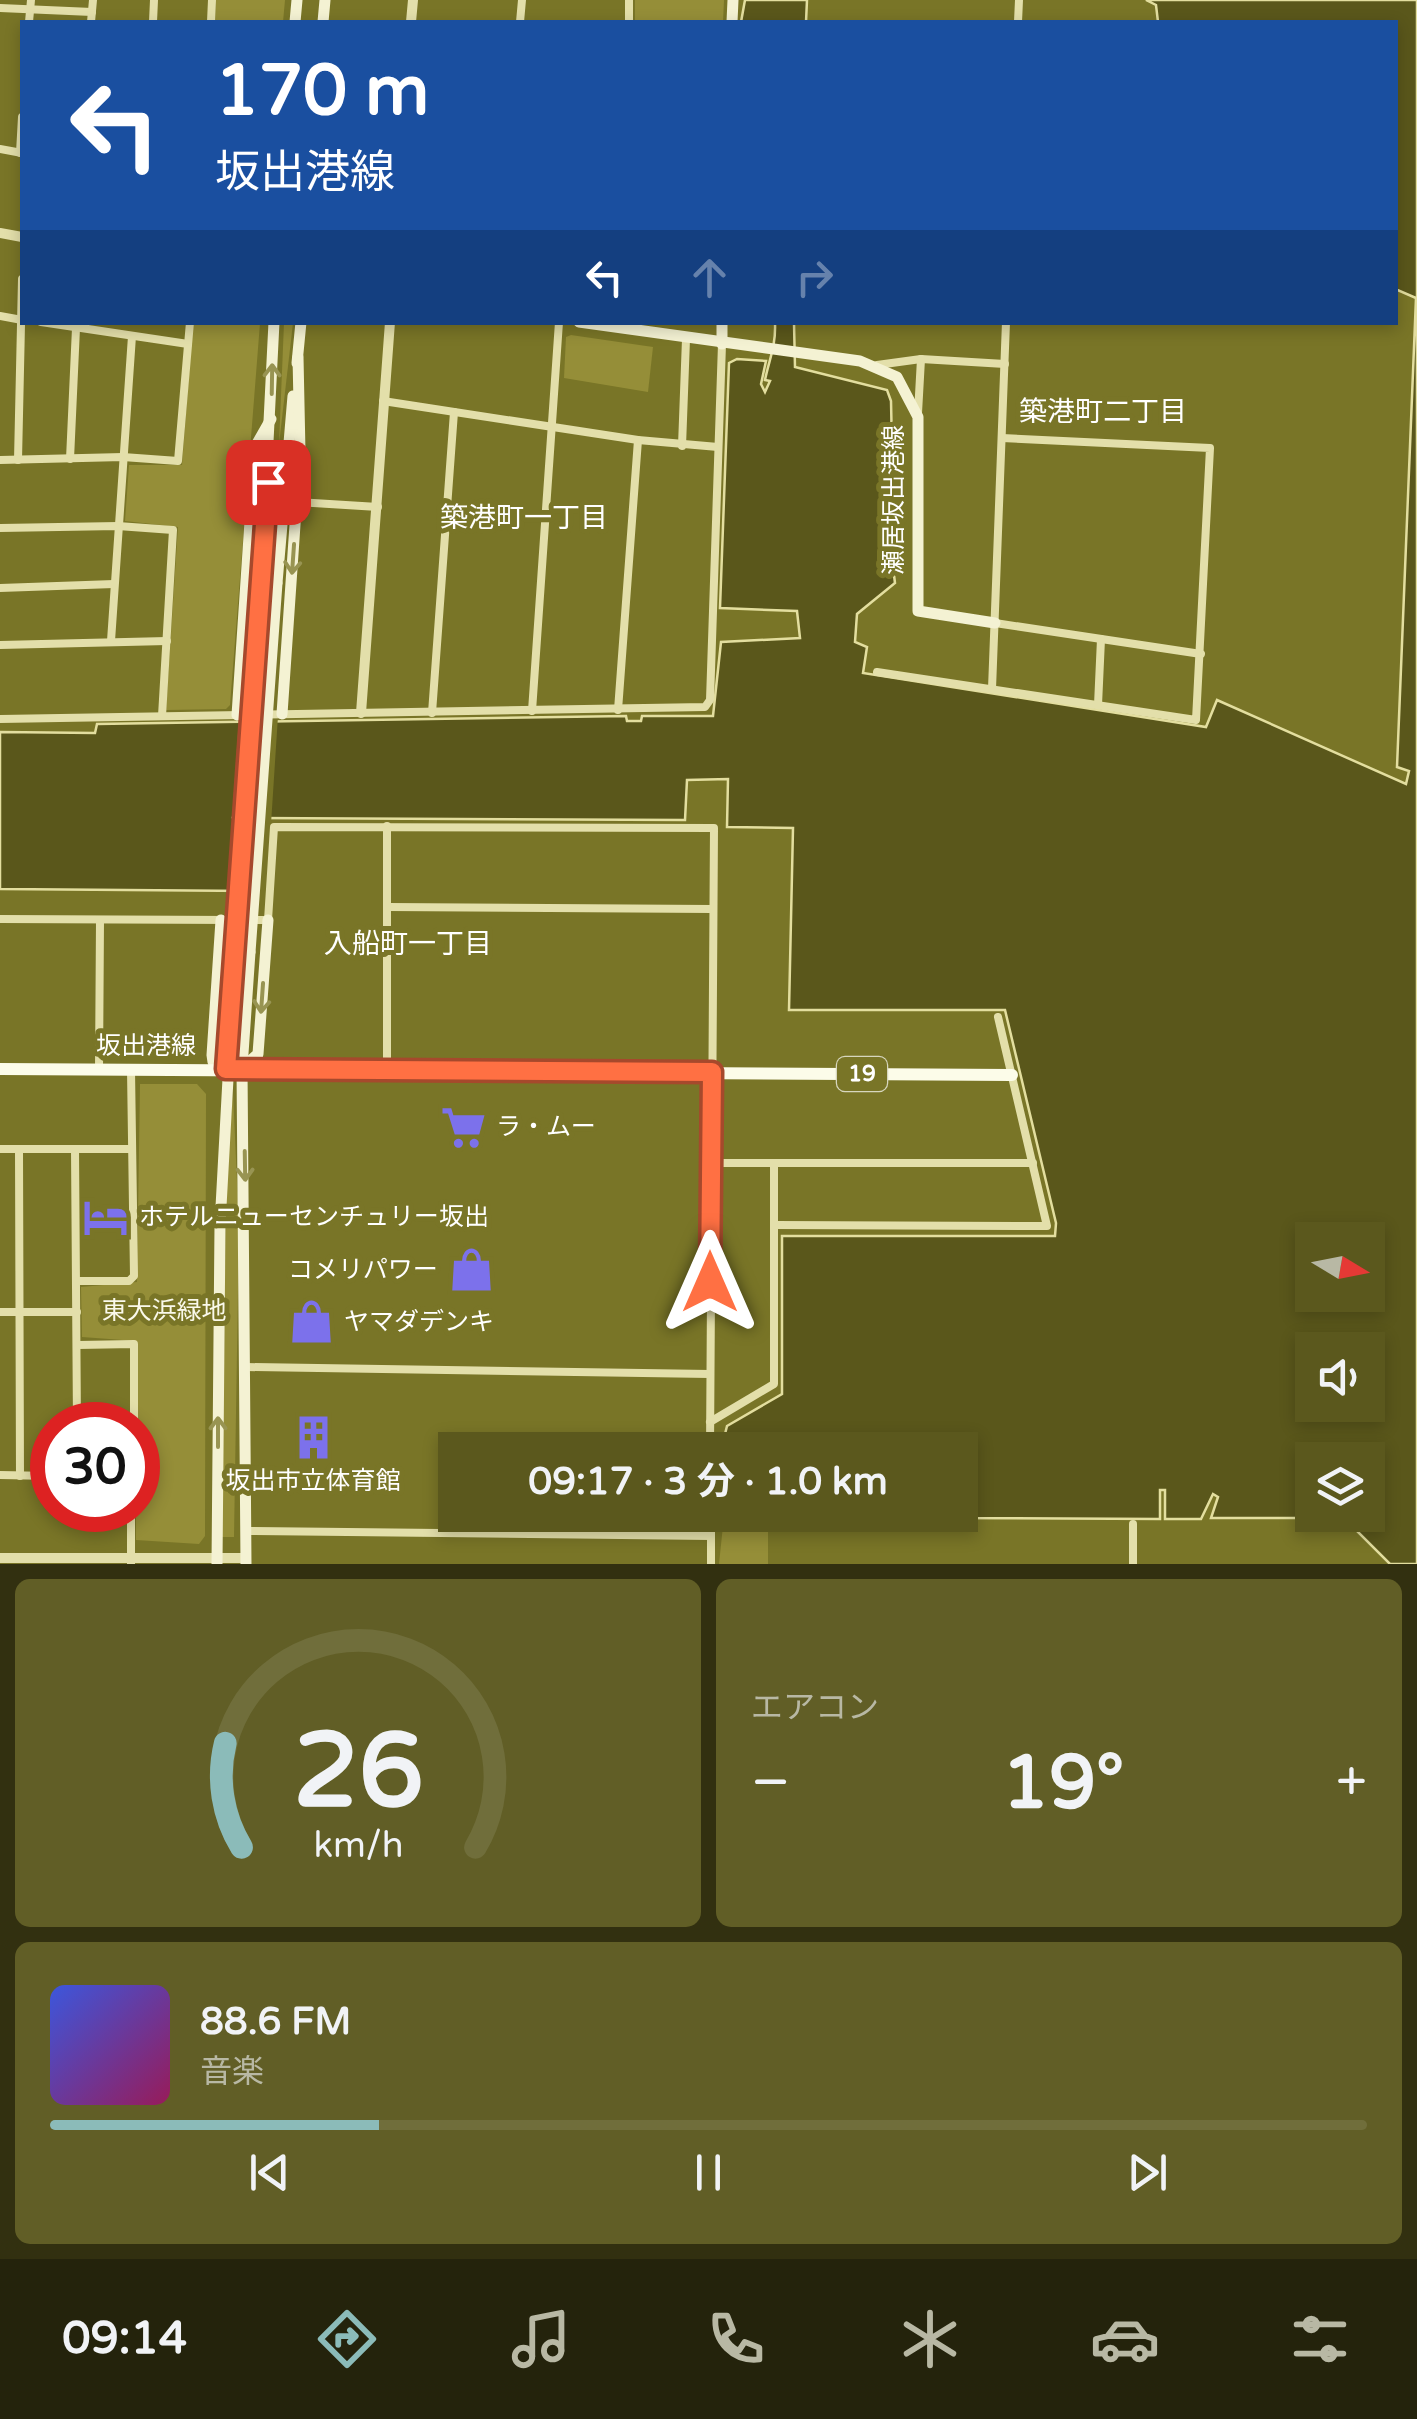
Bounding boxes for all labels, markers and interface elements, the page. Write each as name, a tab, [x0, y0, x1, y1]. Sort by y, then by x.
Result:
text: 170 m	[215, 50, 429, 134]
icon: left	[50, 60, 180, 190]
text: 坂出港線	[215, 146, 395, 200]
icon: left	[577, 250, 632, 305]
icon: ahead	[682, 250, 737, 305]
icon: right	[787, 250, 842, 305]
one-way arrow	[262, 364, 281, 396]
district label: 築港町二丁目	[1019, 395, 1187, 429]
street label: 瀬居坂出港線	[879, 425, 909, 575]
pin	[226, 440, 311, 525]
icon: arrive	[241, 455, 296, 510]
district label: 築港町一丁目	[440, 501, 608, 535]
one-way arrow	[283, 542, 302, 574]
district label: 入船町一丁目	[324, 927, 492, 961]
one-way arrow	[252, 982, 271, 1014]
street label: 坂出港線	[96, 1031, 196, 1061]
road number: 19	[837, 1057, 887, 1091]
supermarket icon: ラ・ムー	[439, 1103, 487, 1151]
place label: ラ・ムー	[496, 1112, 596, 1142]
one-way arrow	[236, 1149, 255, 1181]
hotel icon: ホテルニューセンチュリー坂出	[82, 1193, 130, 1241]
place label: ホテルニューセンチュリー坂出	[139, 1202, 489, 1232]
north arrow	[1295, 1222, 1385, 1312]
map controls	[1295, 1222, 1385, 1532]
position arrow	[658, 1230, 762, 1334]
shop icon: コメリパワー	[447, 1246, 495, 1294]
place label: コメリパワー	[288, 1255, 438, 1285]
park label: 東大浜緑地	[101, 1296, 227, 1326]
shop icon: ヤマダデンキ	[287, 1298, 335, 1346]
place label: ヤマダデンキ	[344, 1307, 494, 1337]
button: sound	[1295, 1332, 1385, 1422]
speed limit sign: 30	[30, 1402, 160, 1532]
building icon: 坂出市立体育館	[289, 1413, 337, 1461]
one-way arrow	[208, 1416, 227, 1448]
button: layers	[1295, 1442, 1385, 1532]
text: 09:17 · 3 分 · 1.0 km	[528, 1459, 888, 1505]
place label: 坂出市立体育館	[225, 1466, 401, 1496]
text: エアコン	[751, 1689, 879, 1727]
text: 26	[293, 1710, 423, 1835]
text: 19°	[1002, 1738, 1124, 1828]
text: −	[751, 1750, 790, 1816]
text: +	[1336, 1750, 1367, 1816]
text: km/h	[313, 1824, 403, 1867]
text: 88.6 FM	[200, 1999, 351, 2045]
text: 音楽	[200, 2053, 264, 2091]
icon: previous	[242, 2145, 297, 2200]
icon: pause	[681, 2145, 736, 2200]
icon: next	[1120, 2145, 1175, 2200]
icon: directions	[312, 2304, 382, 2374]
icon: music	[506, 2304, 576, 2374]
icon: phone	[701, 2304, 771, 2374]
icon: climate	[895, 2304, 965, 2374]
icon: car	[1090, 2304, 1160, 2374]
icon: filters	[1285, 2304, 1355, 2374]
text: 09:14	[62, 2312, 187, 2366]

